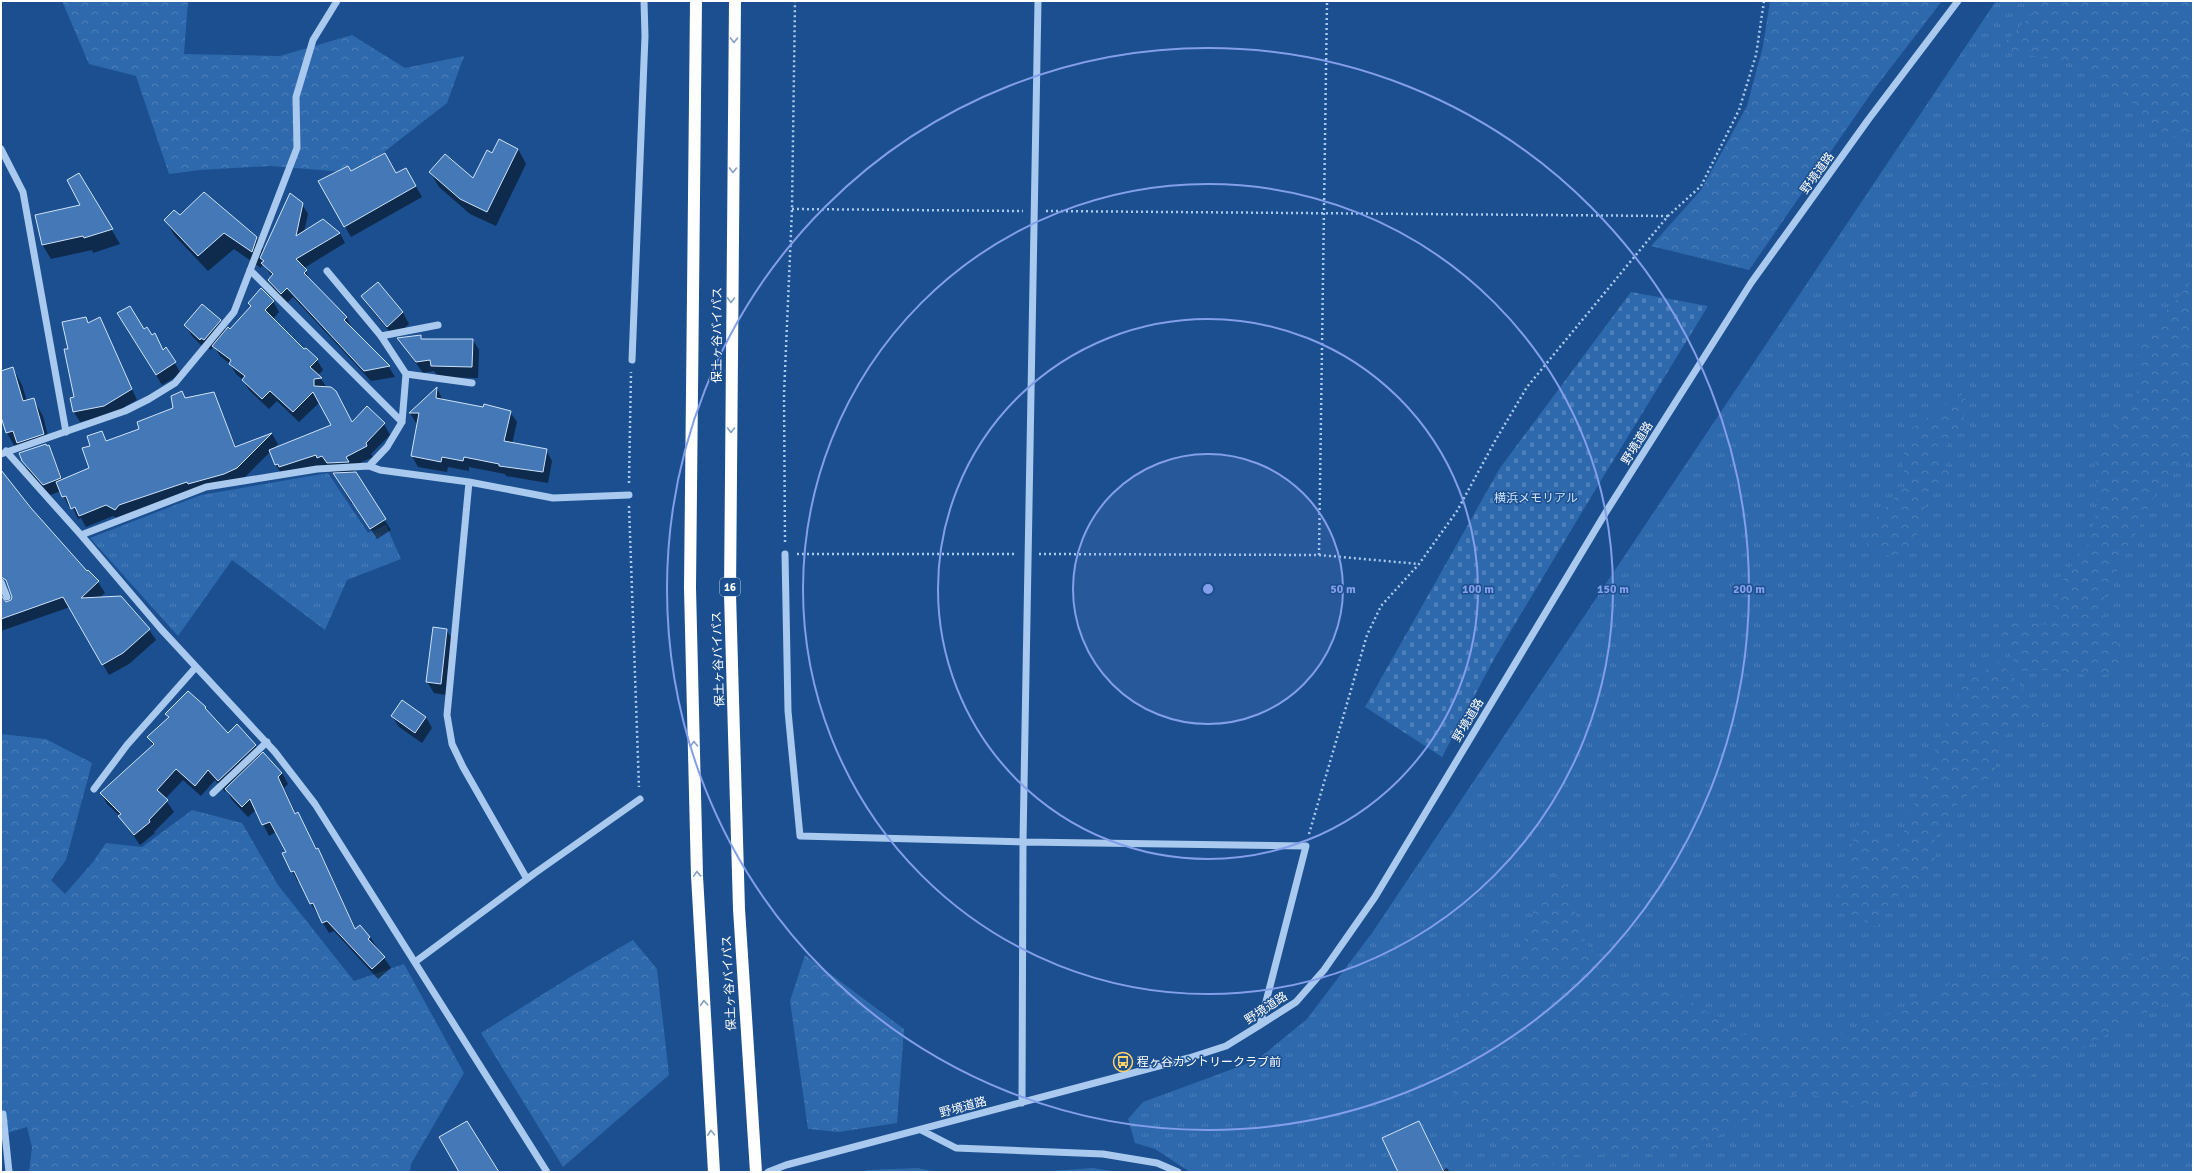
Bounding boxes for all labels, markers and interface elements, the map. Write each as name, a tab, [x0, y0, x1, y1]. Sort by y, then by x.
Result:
one-way arrow	[730, 37, 738, 43]
street label: 野境道路	[1797, 149, 1838, 197]
one-way arrow	[729, 167, 737, 173]
street label: 保土ヶ谷バイパス	[710, 287, 725, 383]
one-way arrow	[727, 297, 735, 303]
street label: 野境道路	[1618, 419, 1657, 468]
one-way arrow	[727, 427, 735, 433]
park label: 横浜メモリアル	[1494, 491, 1578, 506]
road number: 16	[720, 578, 740, 596]
centre of rings	[1201, 582, 1215, 596]
text: 50 m	[1330, 582, 1356, 597]
text: 100 m	[1462, 582, 1494, 597]
text: 150 m	[1597, 582, 1629, 597]
text: 200 m	[1733, 582, 1765, 597]
street label: 保土ヶ谷バイパス	[709, 611, 728, 707]
street label: 野境道路	[1450, 696, 1487, 745]
one-way arrow	[689, 741, 698, 747]
one-way arrow	[692, 871, 701, 877]
street label: 保土ヶ谷バイパス	[720, 935, 739, 1031]
street label: 野境道路	[1242, 989, 1290, 1028]
one-way arrow	[699, 1000, 708, 1006]
bus stop icon: 程ヶ谷カントリークラブ前	[1112, 1051, 1134, 1073]
place label: 程ヶ谷カントリークラブ前	[1137, 1055, 1281, 1070]
street label: 野境道路	[938, 1094, 988, 1121]
one-way arrow	[707, 1130, 716, 1136]

